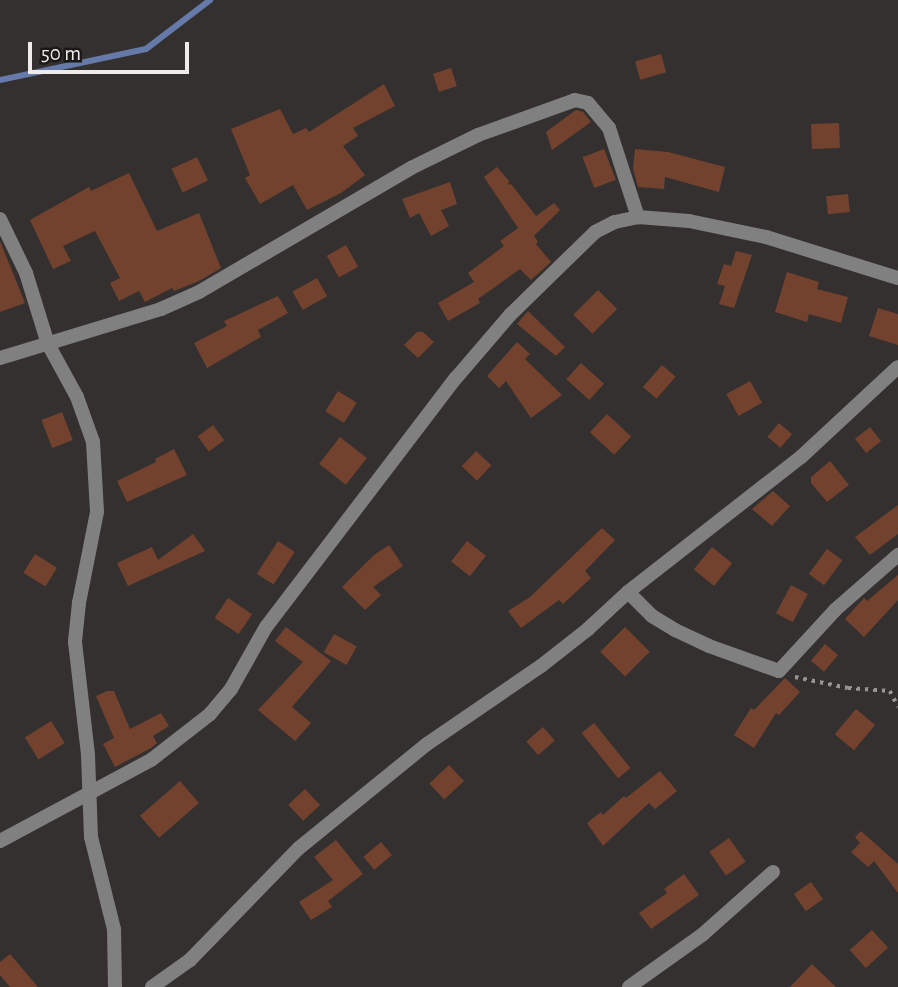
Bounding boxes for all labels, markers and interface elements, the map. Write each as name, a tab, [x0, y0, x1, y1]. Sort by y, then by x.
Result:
scale bar	[32, 28, 192, 72]
text: 50 m	[41, 43, 81, 64]

